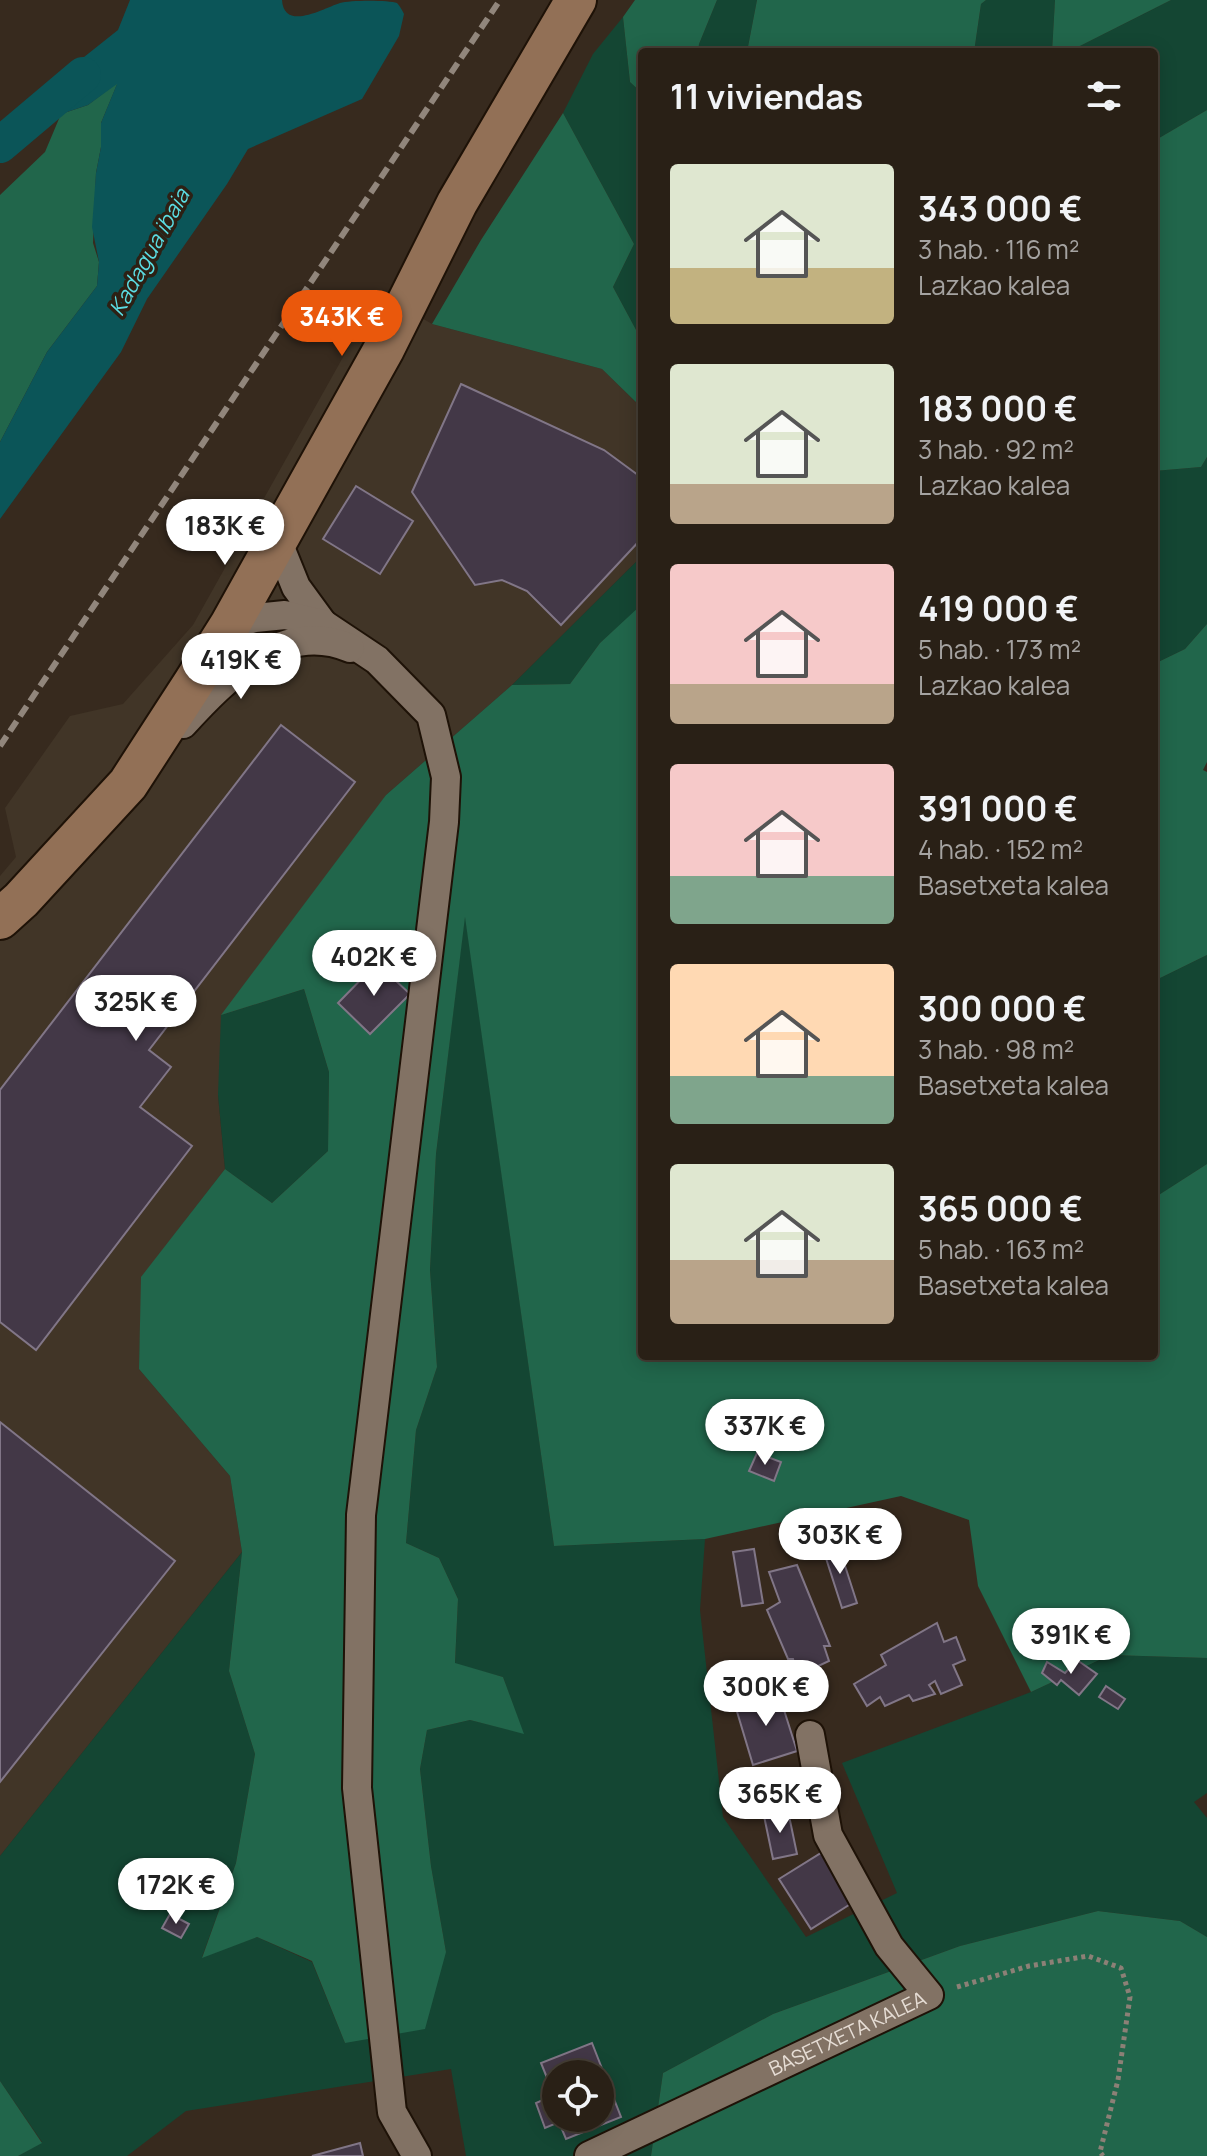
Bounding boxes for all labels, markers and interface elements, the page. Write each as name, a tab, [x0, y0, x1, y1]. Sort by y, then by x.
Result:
text: 11 viviendas	[670, 73, 863, 119]
icon: filters	[1082, 74, 1126, 118]
water label: Kadagua ibaia	[102, 182, 197, 321]
text: 343 000 €	[918, 185, 1082, 231]
icon: home	[734, 196, 830, 292]
text: 3 hab. · 116 m²	[918, 231, 1079, 267]
text: Lazkao kalea	[918, 267, 1070, 303]
pin: 343K €	[277, 290, 407, 358]
text: 343K €	[299, 298, 385, 334]
text: 183 000 €	[918, 385, 1077, 431]
icon: home	[734, 396, 830, 492]
text: 3 hab. · 92 m²	[918, 431, 1074, 467]
text: Lazkao kalea	[918, 467, 1070, 503]
pin: 183K €	[160, 499, 290, 567]
text: 183K €	[184, 507, 266, 543]
text: 419 000 €	[918, 585, 1079, 631]
icon: home	[734, 596, 830, 692]
text: 5 hab. · 173 m²	[918, 631, 1081, 667]
pin: 419K €	[176, 633, 306, 701]
text: 419K €	[200, 641, 282, 677]
text: Lazkao kalea	[918, 667, 1070, 703]
text: 391 000 €	[918, 785, 1078, 831]
icon: home	[734, 796, 830, 892]
text: 4 hab. · 152 m²	[918, 831, 1083, 867]
text: Basetxeta kalea	[918, 867, 1109, 903]
pin: 402K €	[309, 930, 439, 998]
text: 402K €	[330, 938, 418, 974]
pin: 325K €	[71, 975, 201, 1043]
text: 325K €	[93, 983, 179, 1019]
text: 300 000 €	[918, 985, 1086, 1031]
icon: home	[734, 996, 830, 1092]
text: 3 hab. · 98 m²	[918, 1031, 1074, 1067]
text: Basetxeta kalea	[918, 1067, 1109, 1103]
text: 365 000 €	[918, 1185, 1083, 1231]
icon: home	[734, 1196, 830, 1292]
text: 5 hab. · 163 m²	[918, 1231, 1084, 1267]
text: Basetxeta kalea	[918, 1267, 1109, 1303]
pin: 337K €	[700, 1399, 830, 1467]
text: 337K €	[723, 1407, 807, 1443]
pin: 303K €	[775, 1508, 905, 1576]
text: 303K €	[797, 1516, 883, 1552]
pin: 391K €	[1006, 1608, 1136, 1676]
text: 391K €	[1030, 1616, 1112, 1652]
pin: 300K €	[701, 1660, 831, 1728]
text: 300K €	[722, 1668, 810, 1704]
pin: 365K €	[715, 1767, 845, 1835]
text: 365K €	[737, 1775, 823, 1811]
pin: 172K €	[111, 1858, 241, 1926]
text: 172K €	[136, 1866, 216, 1902]
street label: BASETXETA KALEA	[764, 1984, 931, 2082]
map controls	[542, 2060, 614, 2132]
button: locate	[542, 2060, 614, 2132]

